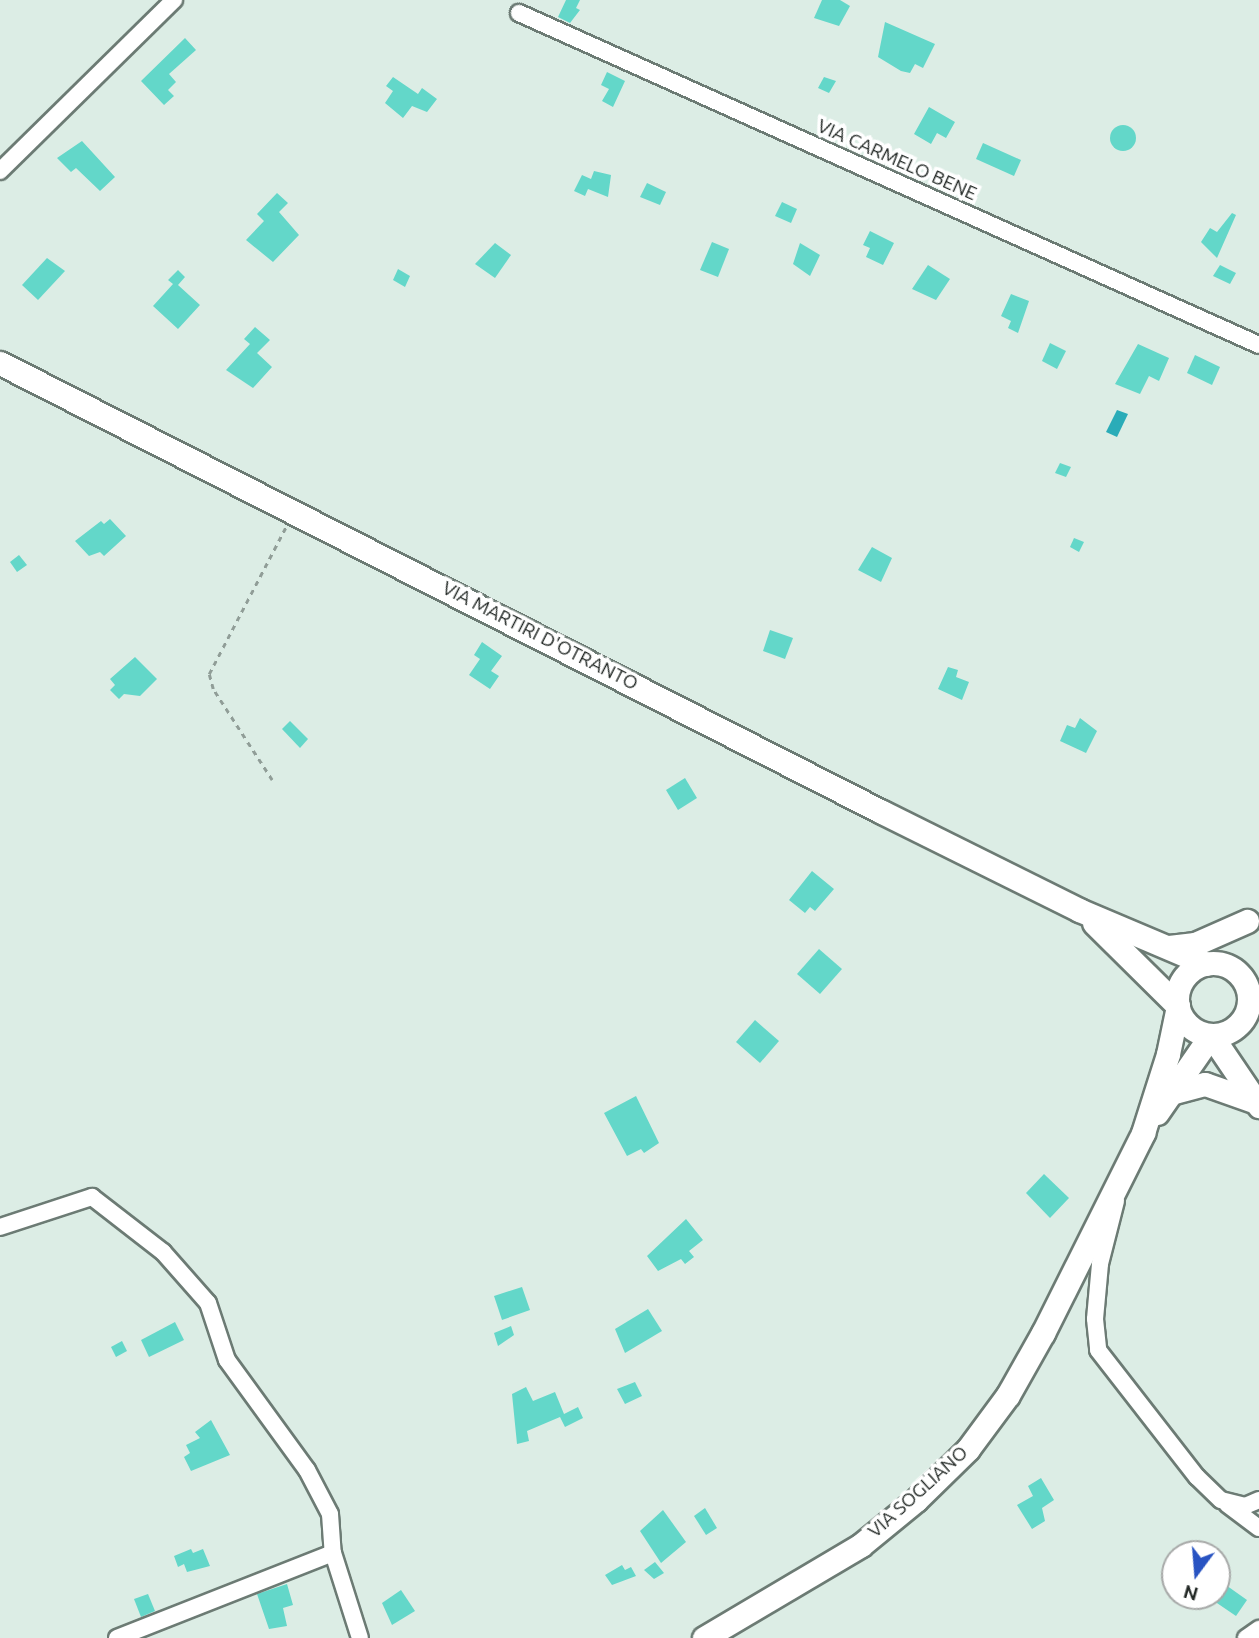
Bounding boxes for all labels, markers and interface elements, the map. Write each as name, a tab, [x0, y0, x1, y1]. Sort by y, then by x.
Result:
street label: VIA CARMELO BENE	[814, 115, 980, 205]
street label: VIA MARTIRI D'OTRANTO	[438, 577, 642, 695]
street label: VIA SOGLIANO	[864, 1441, 972, 1543]
north arrow	[1161, 1540, 1231, 1610]
text: N	[1181, 1581, 1201, 1606]

